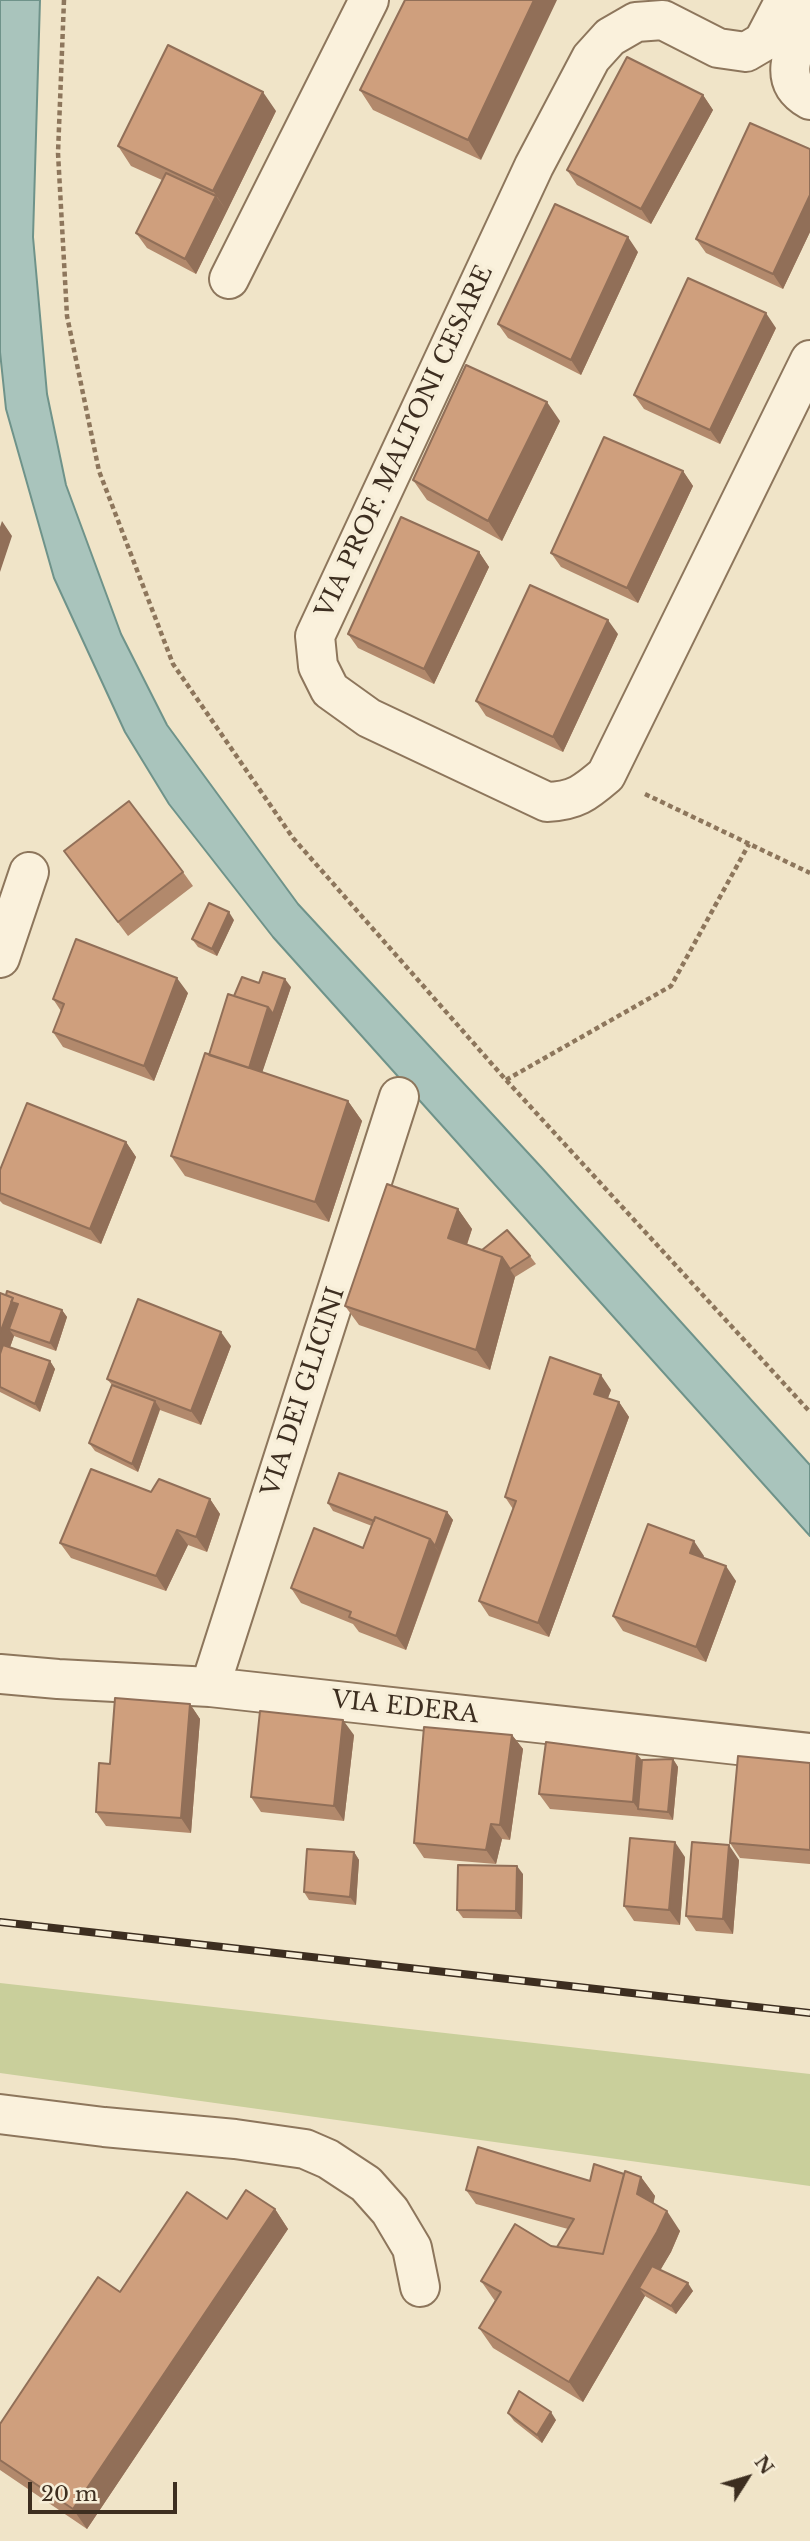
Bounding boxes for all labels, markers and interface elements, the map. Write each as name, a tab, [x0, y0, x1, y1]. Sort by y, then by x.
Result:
street label: VIA PROF. MALTONI CESARE	[311, 261, 499, 623]
street label: VIA DEI GLICINI	[257, 1284, 351, 1500]
street label: VIA EDERA	[330, 1686, 480, 1730]
north arrow	[712, 2443, 782, 2513]
text: N	[750, 2451, 779, 2479]
scale bar	[32, 2468, 180, 2512]
text: 20 m	[41, 2481, 98, 2507]

